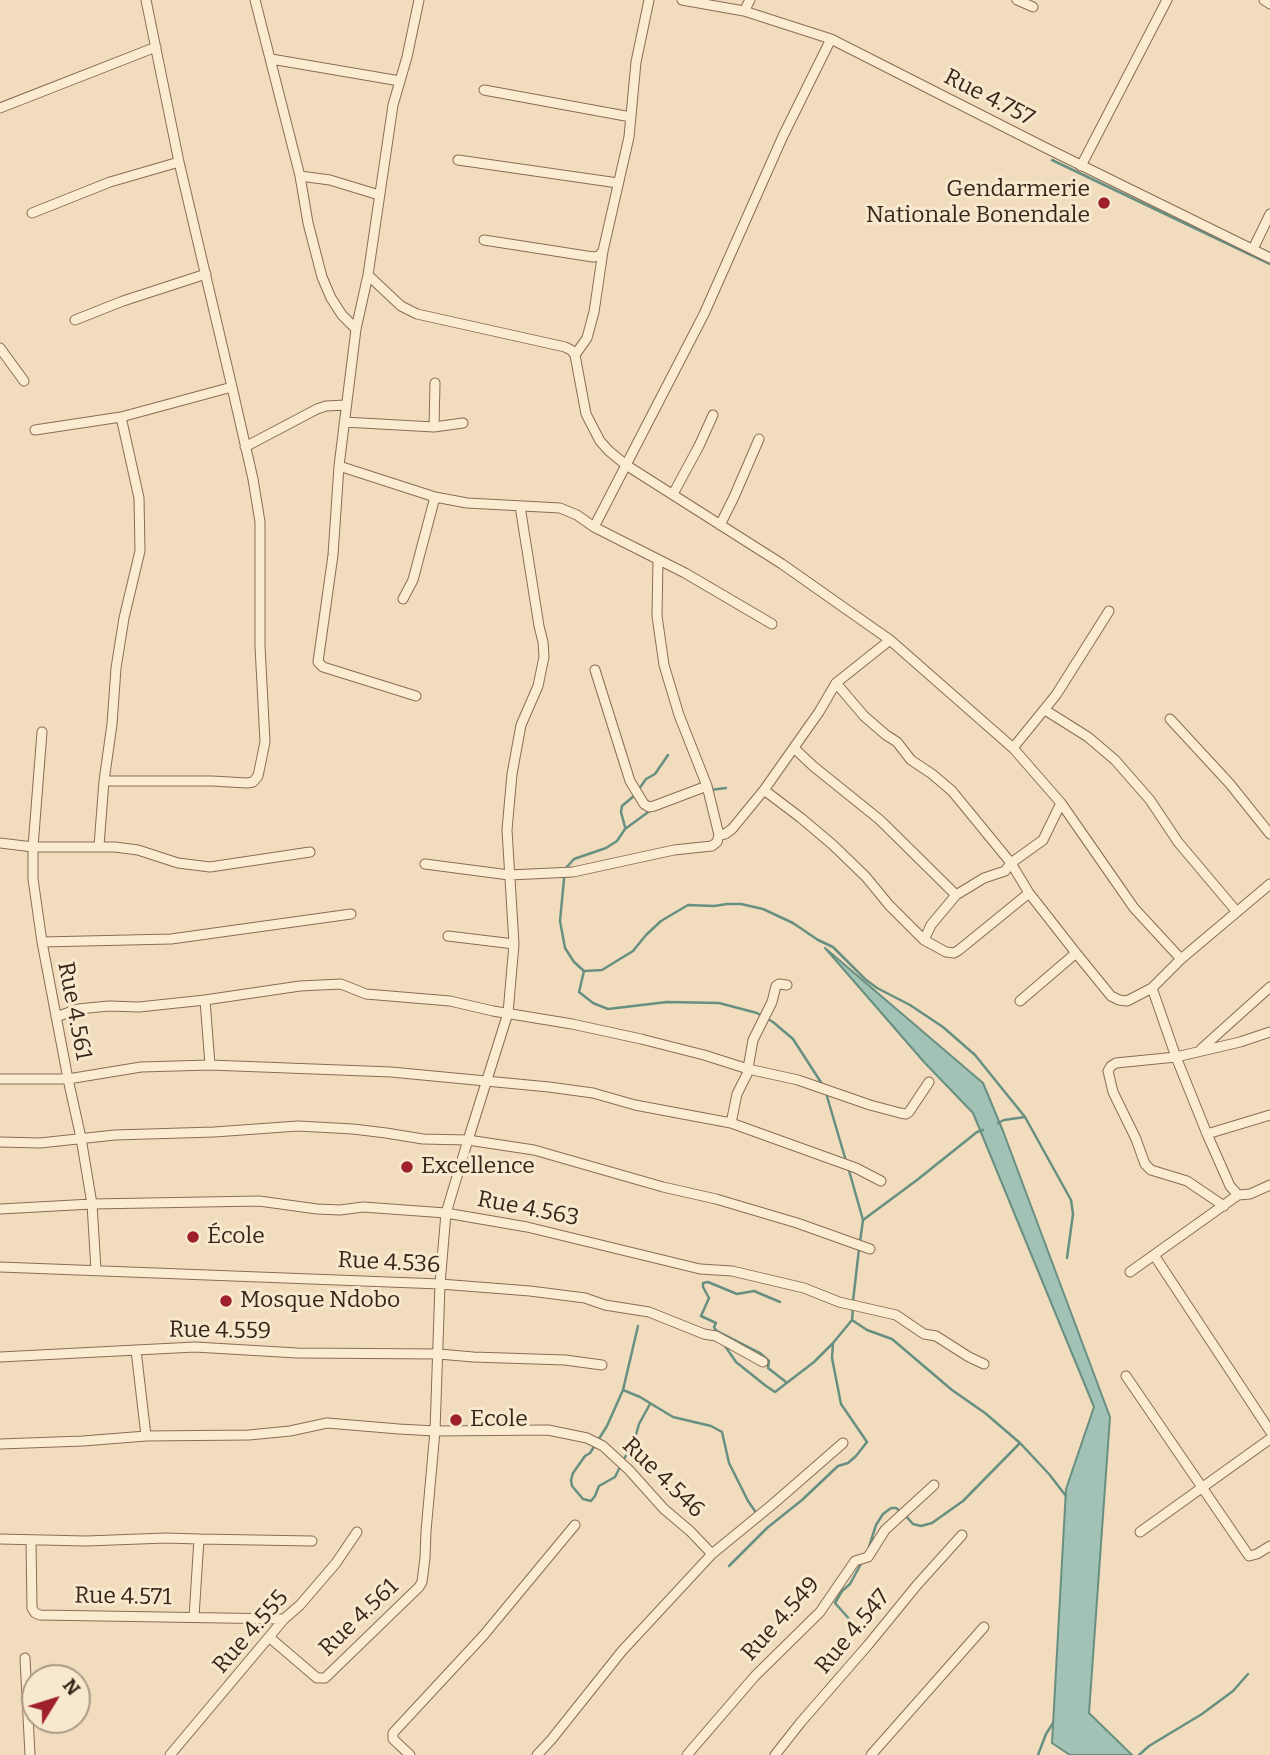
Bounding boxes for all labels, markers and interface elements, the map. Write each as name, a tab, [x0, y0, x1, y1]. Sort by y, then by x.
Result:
street label: Rue 4.757	[939, 64, 1039, 132]
place label: Gendarmerie Nationale Bonendale	[866, 176, 1090, 230]
marker: Gendarmerie Nationale Bonendale	[1096, 195, 1112, 211]
street label: Rue 4.561	[51, 960, 97, 1062]
place label: Excellence	[421, 1153, 535, 1181]
marker: Excellence	[399, 1159, 415, 1175]
street label: Rue 4.563	[475, 1186, 581, 1232]
place label: École	[207, 1223, 265, 1251]
marker: École	[185, 1229, 201, 1245]
street label: Rue 4.536	[337, 1247, 441, 1279]
place label: Mosque Ndobo	[240, 1287, 400, 1315]
marker: Mosque Ndobo	[218, 1293, 234, 1309]
street label: Rue 4.559	[169, 1316, 271, 1346]
place label: Ecole	[470, 1406, 528, 1434]
marker: Ecole	[448, 1412, 464, 1428]
street label: Rue 4.546	[616, 1432, 710, 1524]
street label: Rue 4.549	[736, 1571, 826, 1667]
street label: Rue 4.561	[314, 1574, 404, 1662]
street label: Rue 4.571	[74, 1582, 172, 1612]
street label: Rue 4.547	[810, 1584, 896, 1680]
street label: Rue 4.555	[207, 1585, 295, 1679]
north arrow	[21, 1664, 91, 1734]
text: N	[58, 1674, 85, 1700]

